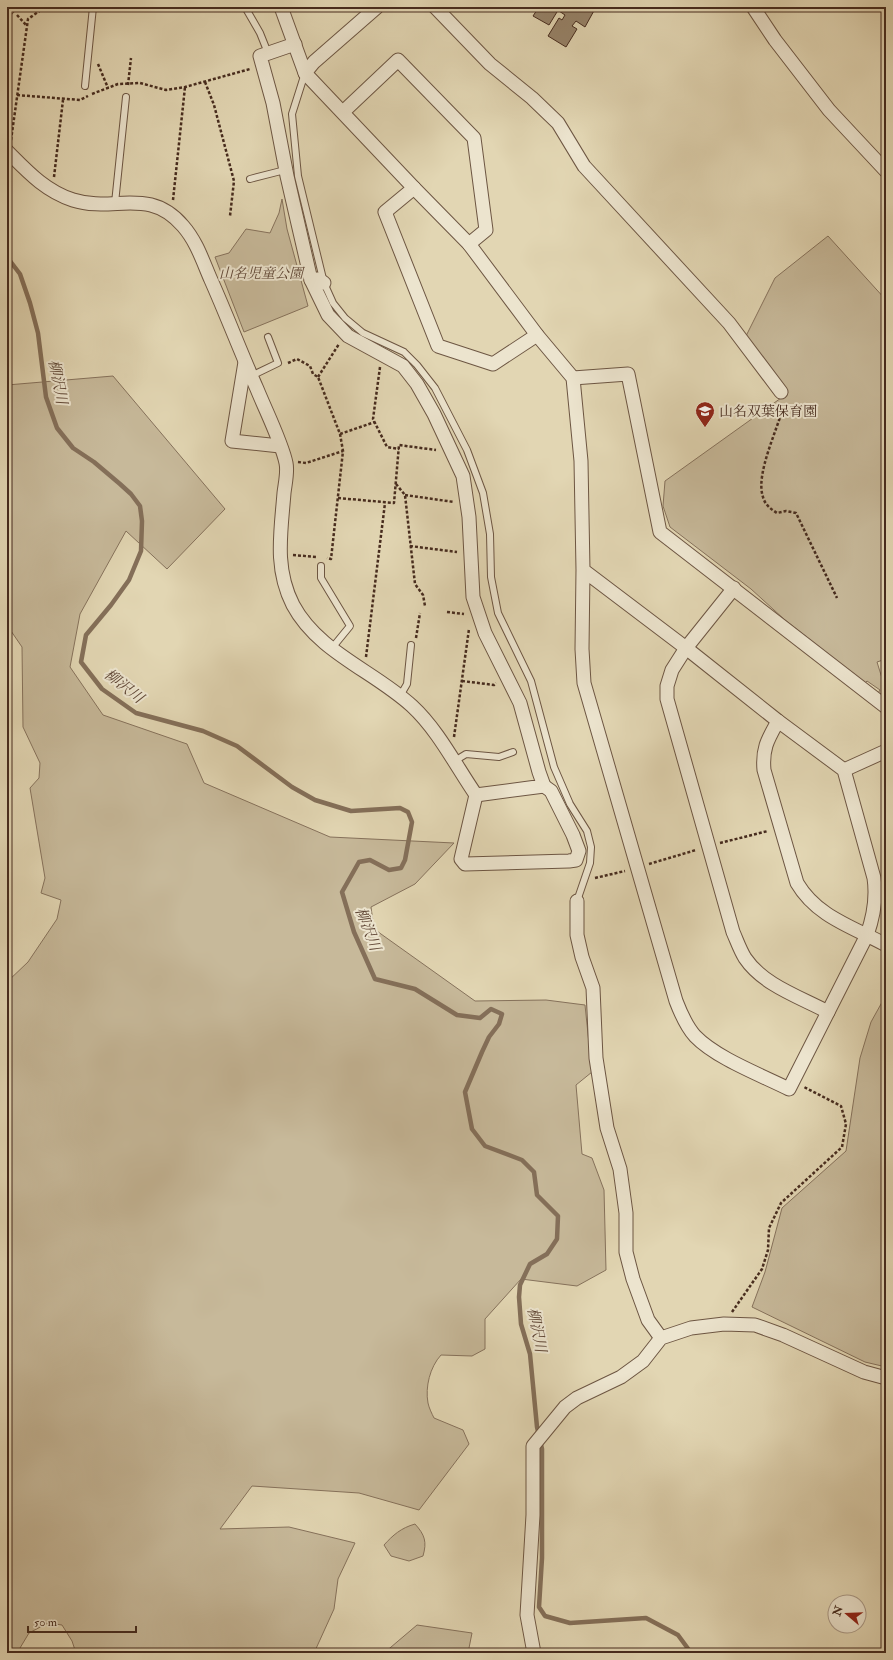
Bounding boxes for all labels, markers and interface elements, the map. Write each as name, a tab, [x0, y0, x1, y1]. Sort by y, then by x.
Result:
park label: 山名児童公園	[219, 265, 305, 282]
water label: 柳沢川	[44, 358, 72, 408]
school or university icon: 山名双葉保育園	[694, 400, 716, 428]
place label: 山名双葉保育園	[719, 403, 817, 420]
water label: 柳沢川	[100, 665, 149, 709]
water label: 柳沢川	[351, 905, 385, 955]
water label: 柳沢川	[523, 1306, 551, 1356]
north arrow	[827, 1594, 867, 1634]
text: N	[830, 1603, 846, 1619]
scale bar	[28, 1608, 136, 1634]
text: 50 m	[34, 1615, 58, 1630]

